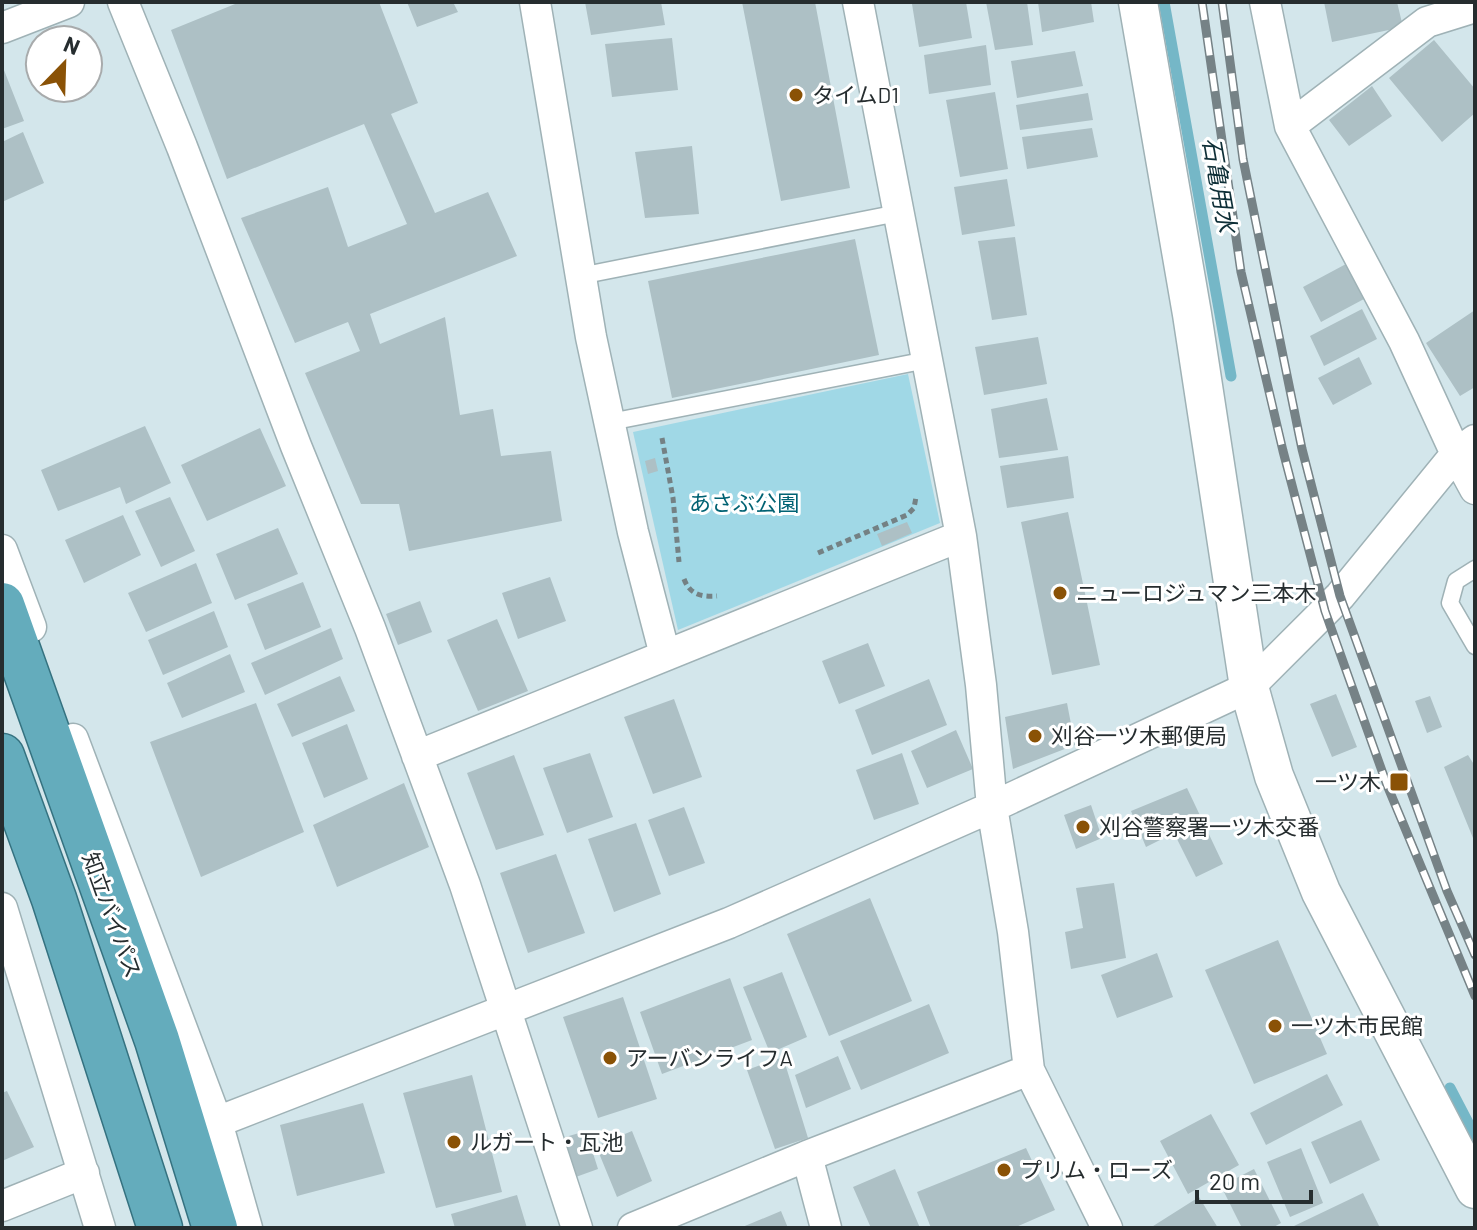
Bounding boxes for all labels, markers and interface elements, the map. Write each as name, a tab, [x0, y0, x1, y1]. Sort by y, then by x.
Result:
north arrow	[24, 24, 104, 104]
text: N	[60, 30, 84, 59]
place label: タイムD1	[812, 81, 899, 107]
marker: タイムD1	[787, 86, 805, 104]
water label: 石亀用水	[1198, 135, 1244, 237]
park label: あさぶ公園	[689, 489, 799, 515]
place label: ニューロジュマン三本木	[1076, 579, 1316, 605]
marker: ニューロジュマン三本木	[1051, 584, 1069, 602]
place label: 刈谷一ツ木郵便局	[1051, 722, 1227, 748]
marker: 刈谷一ツ木郵便局	[1026, 727, 1044, 745]
place label: 一ツ木	[1315, 768, 1381, 794]
marker: 一ツ木	[1388, 771, 1410, 793]
place label: 刈谷警察署一ツ木交番	[1099, 813, 1319, 839]
marker: 刈谷警察署一ツ木交番	[1074, 818, 1092, 836]
street label: 知立バイパス	[78, 848, 148, 981]
place label: 一ツ木市民館	[1291, 1012, 1423, 1038]
marker: 一ツ木市民館	[1266, 1017, 1284, 1035]
place label: アーバンライフA	[626, 1044, 793, 1070]
marker: アーバンライフA	[601, 1049, 619, 1067]
place label: ルガート・瓦池	[470, 1128, 623, 1154]
marker: ルガート・瓦池	[445, 1133, 463, 1151]
scale bar	[1197, 1154, 1311, 1204]
place label: プリム・ローズ	[1020, 1156, 1173, 1182]
marker: プリム・ローズ	[995, 1161, 1013, 1179]
text: 20 m	[1209, 1166, 1260, 1195]

